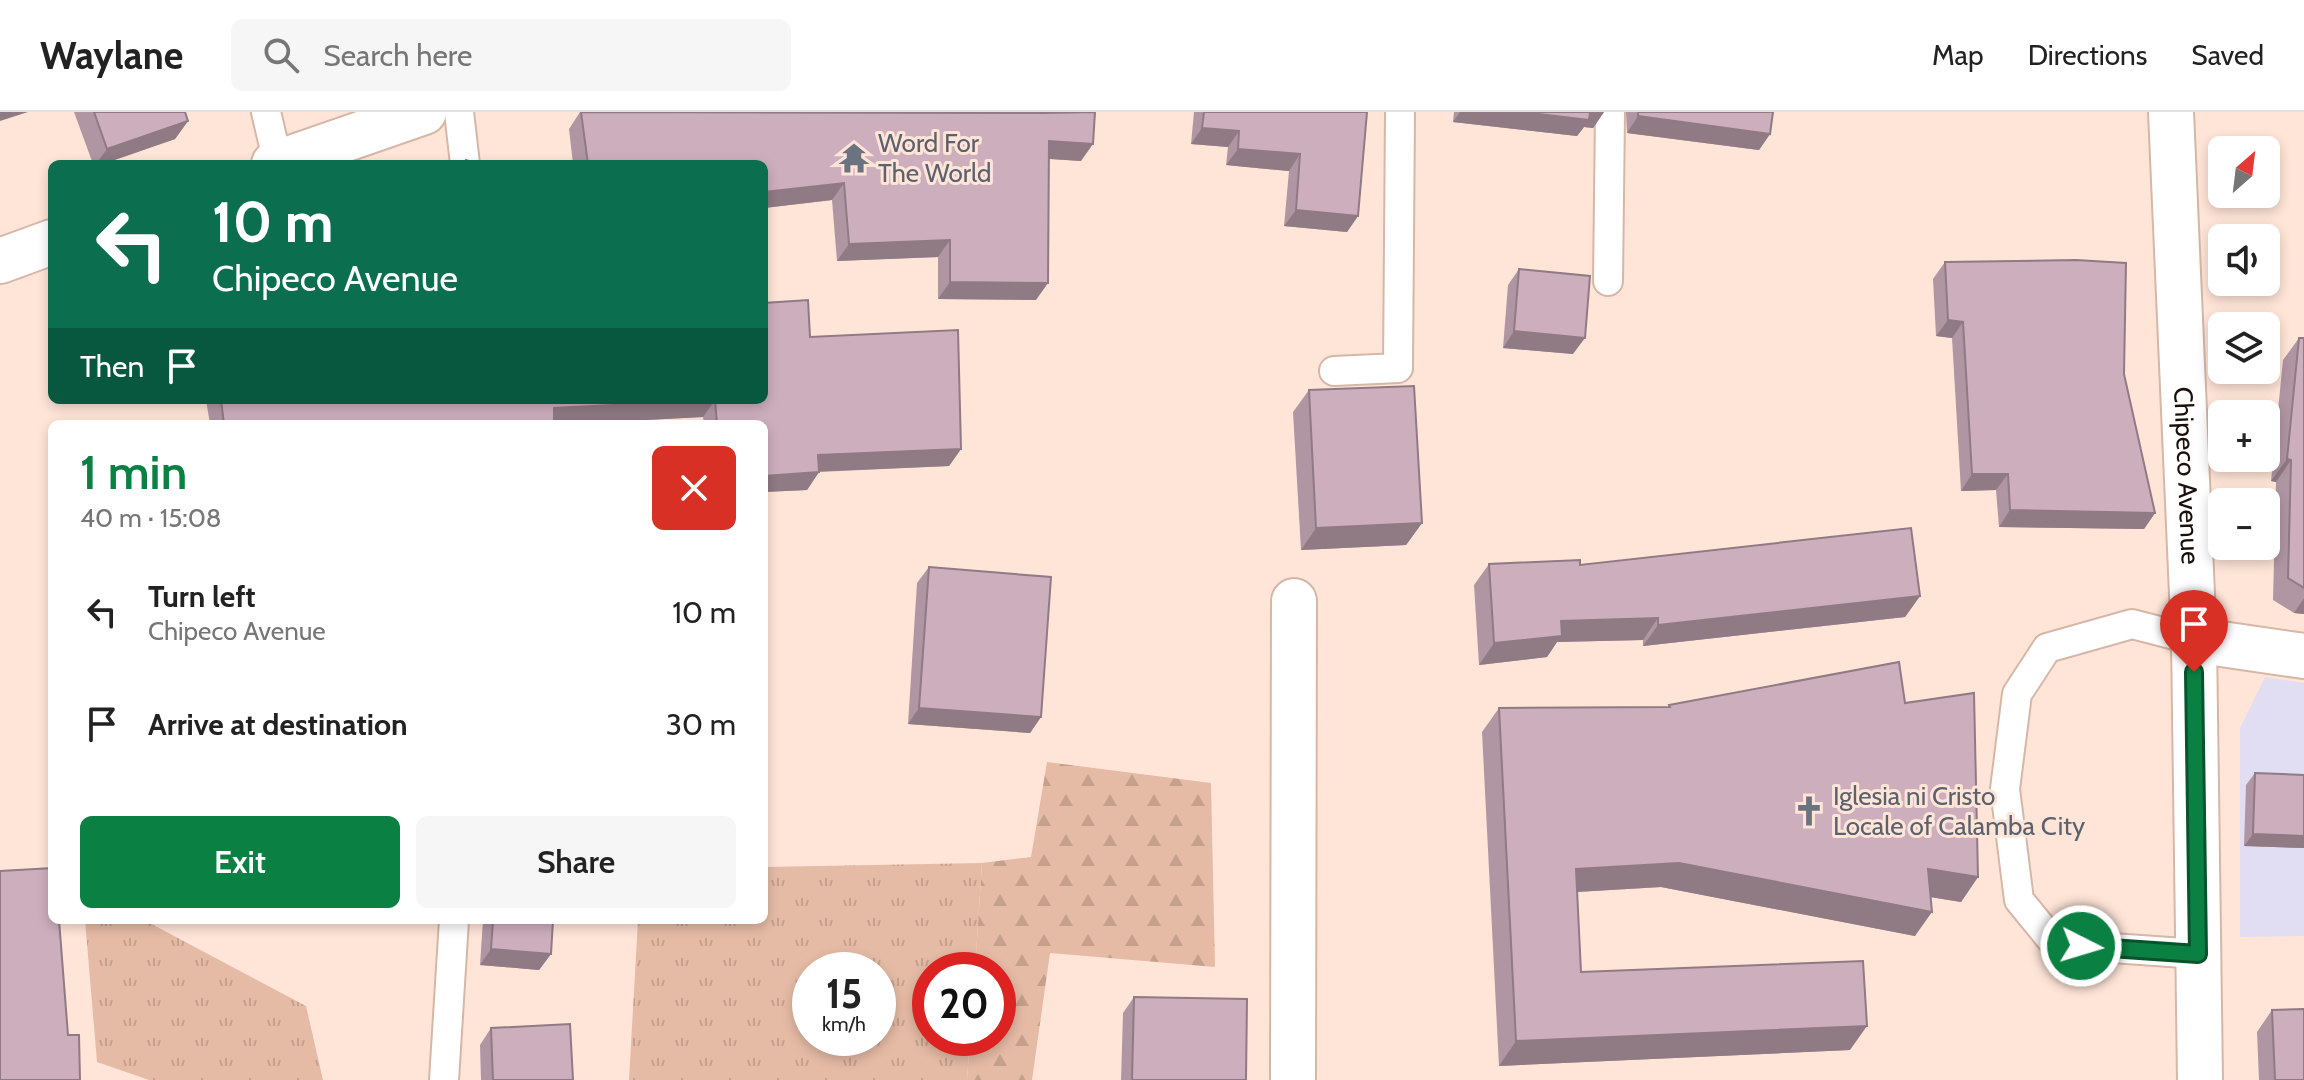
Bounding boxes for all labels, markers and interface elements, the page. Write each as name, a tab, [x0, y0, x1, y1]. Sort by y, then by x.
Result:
search box	[231, 19, 791, 91]
text: Waylane	[40, 32, 183, 79]
icon: search	[259, 33, 303, 77]
text: Search here	[323, 37, 472, 74]
text: Map	[1932, 38, 1984, 72]
text: Directions	[2028, 38, 2147, 72]
text: Saved	[2191, 38, 2264, 72]
place label: Word For The World	[878, 127, 992, 189]
north arrow	[2208, 136, 2280, 208]
map controls	[2208, 136, 2280, 560]
temple icon: Word For The World	[837, 141, 871, 175]
text: 10 m	[212, 188, 333, 256]
icon: left	[80, 192, 184, 296]
button: sound	[2208, 224, 2280, 296]
text: Chipeco Avenue	[212, 256, 458, 300]
button: layers	[2208, 312, 2280, 384]
icon: arrive	[160, 344, 204, 388]
text: Then	[80, 348, 144, 385]
street label: Chipeco Avenue	[2167, 386, 2207, 565]
button: +	[2208, 400, 2280, 472]
text: 1 min	[80, 443, 187, 501]
button: close	[652, 446, 736, 530]
button: −	[2208, 488, 2280, 560]
text: 40 m · 15:08	[80, 502, 222, 534]
text: Turn left	[148, 578, 256, 615]
icon: left	[80, 590, 124, 634]
pin	[2160, 590, 2228, 672]
text: 10 m	[672, 594, 736, 631]
icon: arrive	[2172, 602, 2216, 646]
text: Chipeco Avenue	[148, 615, 326, 647]
icon: arrive	[80, 702, 124, 746]
text: Arrive at destination	[148, 706, 408, 743]
text: 30 m	[666, 706, 736, 743]
place label: Iglesia ni Cristo Locale of Calamba City	[1833, 780, 2085, 842]
church icon: Iglesia ni Cristo Locale of Calamba City	[1792, 794, 1826, 828]
button: Exit	[80, 816, 400, 908]
button: Share	[416, 816, 736, 908]
position arrow	[2039, 904, 2123, 988]
speed limit sign: 20	[912, 952, 1016, 1056]
text: 15	[826, 969, 862, 1018]
text: km/h	[822, 1012, 866, 1036]

